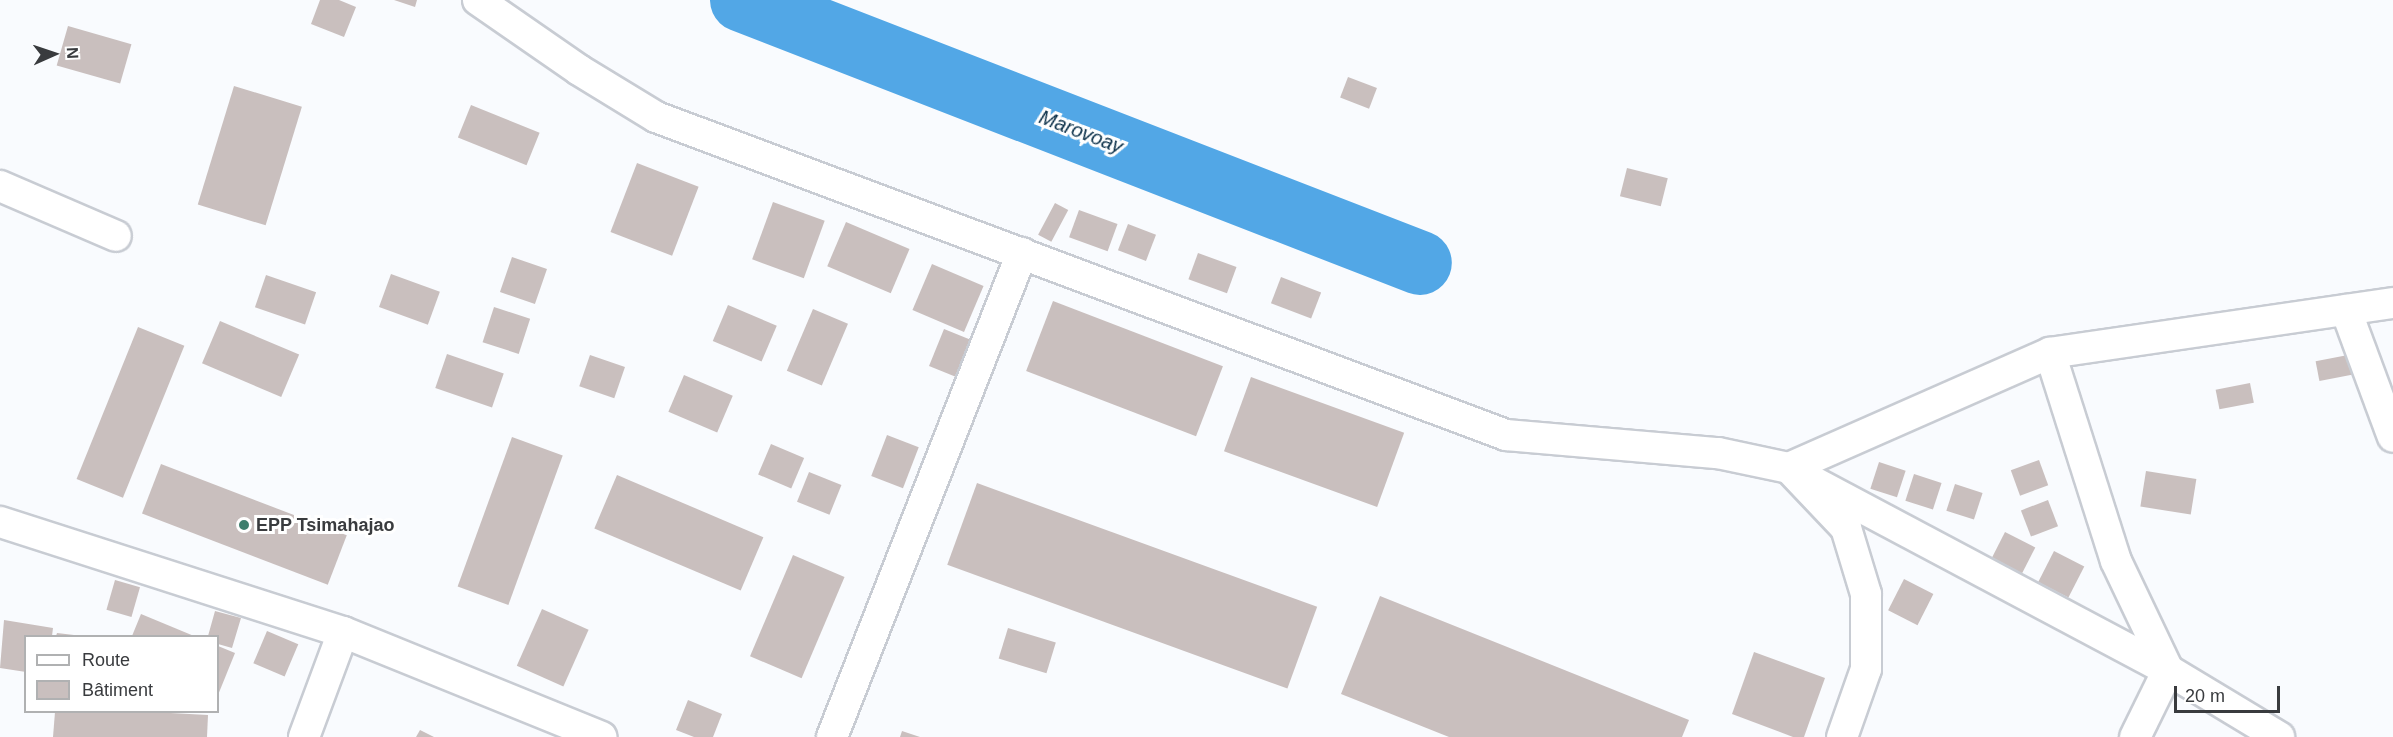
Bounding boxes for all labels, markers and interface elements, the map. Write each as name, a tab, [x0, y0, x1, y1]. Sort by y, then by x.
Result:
north arrow	[24, 24, 84, 84]
text: N	[64, 47, 81, 59]
water label: Marovoay	[1036, 105, 1126, 159]
place label: EPP Tsimahajao	[256, 514, 395, 536]
marker: EPP Tsimahajao	[237, 518, 251, 532]
legend	[24, 635, 219, 713]
text: Route	[82, 650, 130, 670]
scale bar	[2177, 674, 2284, 712]
text: Bâtiment	[82, 680, 153, 700]
text: 20 m	[2185, 686, 2225, 706]

